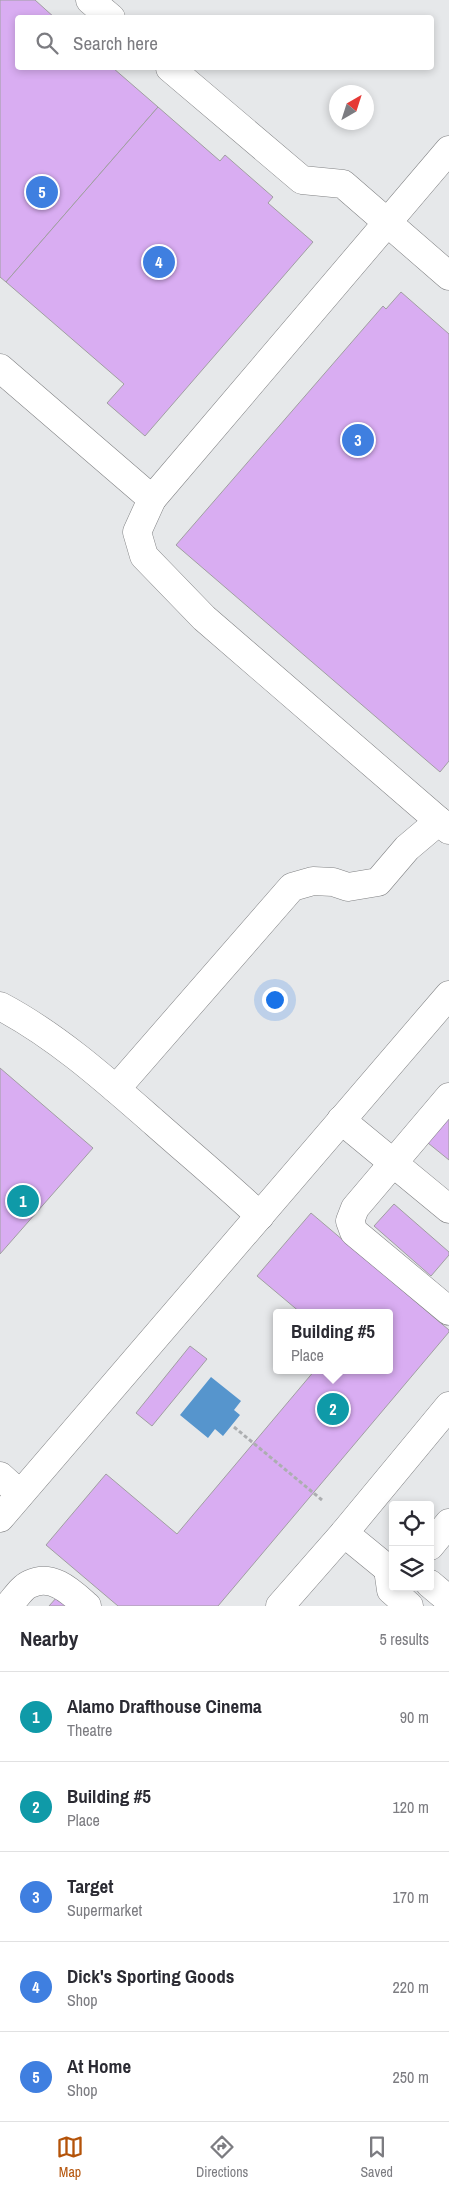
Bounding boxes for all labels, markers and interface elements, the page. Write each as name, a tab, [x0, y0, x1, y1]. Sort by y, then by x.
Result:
search box	[15, 15, 434, 70]
icon: search	[33, 29, 61, 57]
text: Search here	[73, 30, 158, 56]
north arrow	[329, 85, 374, 130]
pin: 5	[26, 173, 58, 211]
pin: 4	[143, 243, 175, 281]
pin: 3	[342, 421, 374, 459]
your location	[262, 987, 288, 1013]
pin: 1	[7, 1182, 39, 1220]
popup	[273, 1309, 393, 1374]
text: Building #5	[291, 1318, 375, 1344]
text: Place	[291, 1344, 324, 1366]
pin: 2	[317, 1390, 349, 1428]
map controls	[389, 1501, 434, 1591]
button: locate	[389, 1501, 434, 1546]
button: layers	[389, 1546, 434, 1591]
text: Nearby	[20, 1624, 78, 1653]
text: 5 results	[379, 1628, 429, 1650]
text: Alamo Drafthouse Cinema	[67, 1693, 262, 1719]
text: 1	[32, 1706, 40, 1728]
text: 90 m	[400, 1706, 429, 1728]
text: Theatre	[67, 1719, 112, 1741]
text: Building #5	[67, 1783, 151, 1809]
text: 2	[32, 1796, 40, 1818]
text: 120 m	[393, 1796, 429, 1818]
text: Place	[67, 1809, 100, 1831]
text: Target	[67, 1873, 113, 1899]
text: 3	[32, 1886, 40, 1908]
text: 170 m	[393, 1886, 429, 1908]
text: Supermarket	[67, 1899, 142, 1921]
text: Dick's Sporting Goods	[67, 1963, 234, 1989]
text: 4	[32, 1976, 40, 1998]
text: 220 m	[393, 1976, 429, 1998]
text: Shop	[67, 1989, 98, 2011]
text: At Home	[67, 2053, 131, 2079]
text: 5	[32, 2066, 40, 2088]
text: 250 m	[393, 2066, 429, 2088]
text: Shop	[67, 2079, 98, 2101]
tab: Map	[56, 2133, 84, 2181]
tab: Directions	[196, 2133, 248, 2181]
tab: Saved	[360, 2133, 393, 2181]

